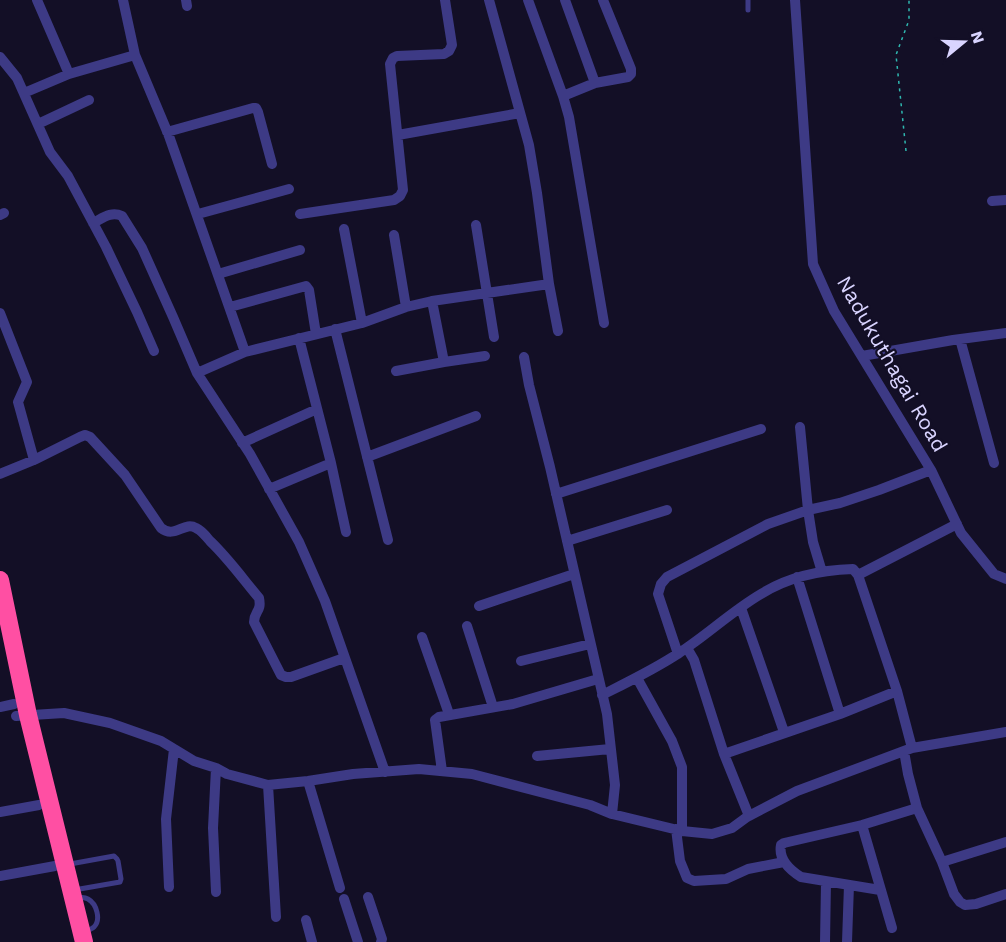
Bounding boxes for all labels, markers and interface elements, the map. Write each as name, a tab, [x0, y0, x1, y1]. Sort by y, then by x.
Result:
north arrow	[934, 12, 994, 72]
text: N	[967, 29, 989, 46]
street label: Nadukuthagai Road	[832, 271, 953, 456]

